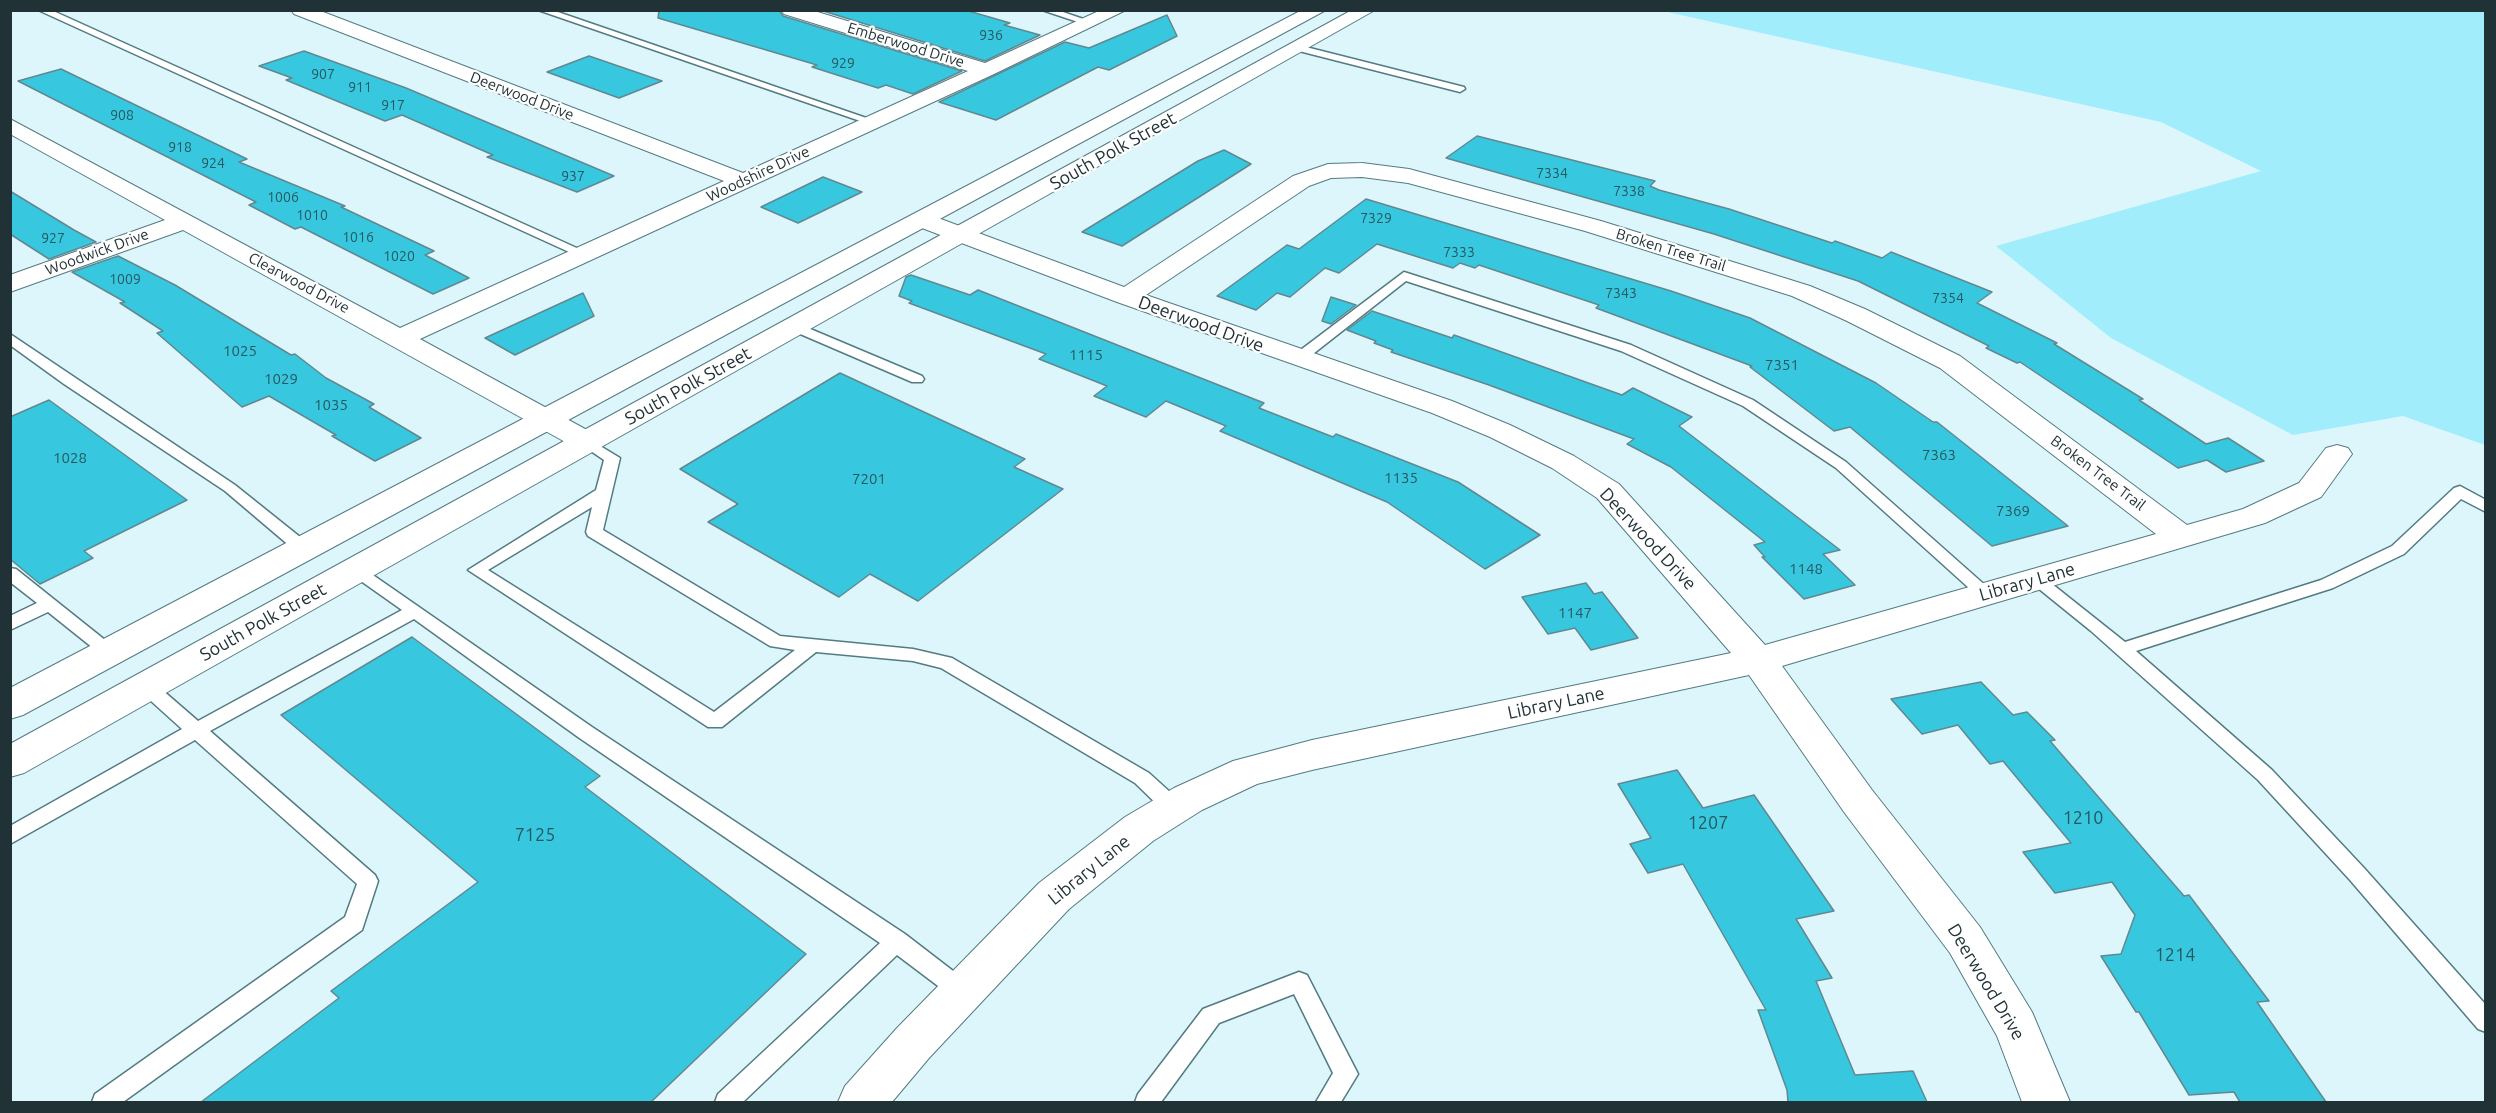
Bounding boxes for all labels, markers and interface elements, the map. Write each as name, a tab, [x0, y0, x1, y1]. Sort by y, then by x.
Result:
street label: Emberwood Drive	[845, 19, 967, 71]
house number: 936	[979, 27, 1003, 43]
house number: 929	[831, 55, 855, 71]
house number: 907	[311, 66, 335, 82]
street label: Deerwood Drive	[467, 68, 577, 124]
house number: 911	[348, 79, 372, 95]
house number: 917	[381, 97, 405, 113]
house number: 908	[110, 107, 134, 123]
street label: South Polk Street	[1046, 107, 1180, 195]
house number: 918	[168, 139, 192, 155]
street label: Woodshire Drive	[704, 142, 812, 206]
house number: 924	[201, 155, 225, 171]
house number: 7334	[1536, 165, 1568, 181]
house number: 937	[561, 168, 585, 184]
house number: 7338	[1613, 183, 1645, 199]
house number: 1006	[267, 189, 299, 205]
house number: 1010	[296, 207, 328, 223]
house number: 7329	[1360, 210, 1392, 226]
street label: Woodwick Drive	[43, 225, 151, 279]
street label: Broken Tree Trail	[1614, 225, 1728, 275]
house number: 1016	[342, 229, 374, 245]
house number: 927	[41, 230, 65, 246]
house number: 7333	[1443, 244, 1475, 260]
house number: 1020	[383, 248, 415, 264]
street label: Clearwood Drive	[245, 249, 353, 317]
house number: 1009	[109, 271, 141, 287]
house number: 7343	[1605, 285, 1637, 301]
house number: 7354	[1932, 290, 1964, 306]
street label: Deerwood Drive	[1135, 291, 1267, 357]
house number: 1025	[223, 342, 257, 360]
street label: South Polk Street	[621, 342, 755, 430]
house number: 1115	[1069, 346, 1103, 364]
house number: 7351	[1765, 356, 1799, 374]
house number: 1029	[264, 370, 298, 388]
house number: 1035	[314, 396, 348, 414]
street label: Broken Tree Trail	[2047, 432, 2149, 514]
house number: 7363	[1922, 446, 1956, 464]
house number: 1028	[53, 449, 87, 467]
house number: 1135	[1384, 469, 1418, 487]
house number: 7201	[852, 470, 886, 488]
street label: Deerwood Drive	[1595, 483, 1701, 595]
house number: 7369	[1996, 502, 2030, 520]
street label: Library Lane	[1977, 558, 2077, 606]
house number: 1148	[1789, 560, 1823, 578]
street label: South Polk Street	[196, 578, 330, 666]
house number: 1147	[1558, 604, 1592, 622]
street label: Library Lane	[1505, 682, 1607, 724]
house number: 1210	[2063, 807, 2103, 829]
house number: 1207	[1688, 812, 1728, 834]
house number: 7125	[515, 824, 555, 846]
street label: Library Lane	[1044, 831, 1134, 909]
street label: Deerwood Drive	[1943, 920, 2029, 1044]
house number: 1214	[2155, 944, 2195, 966]

